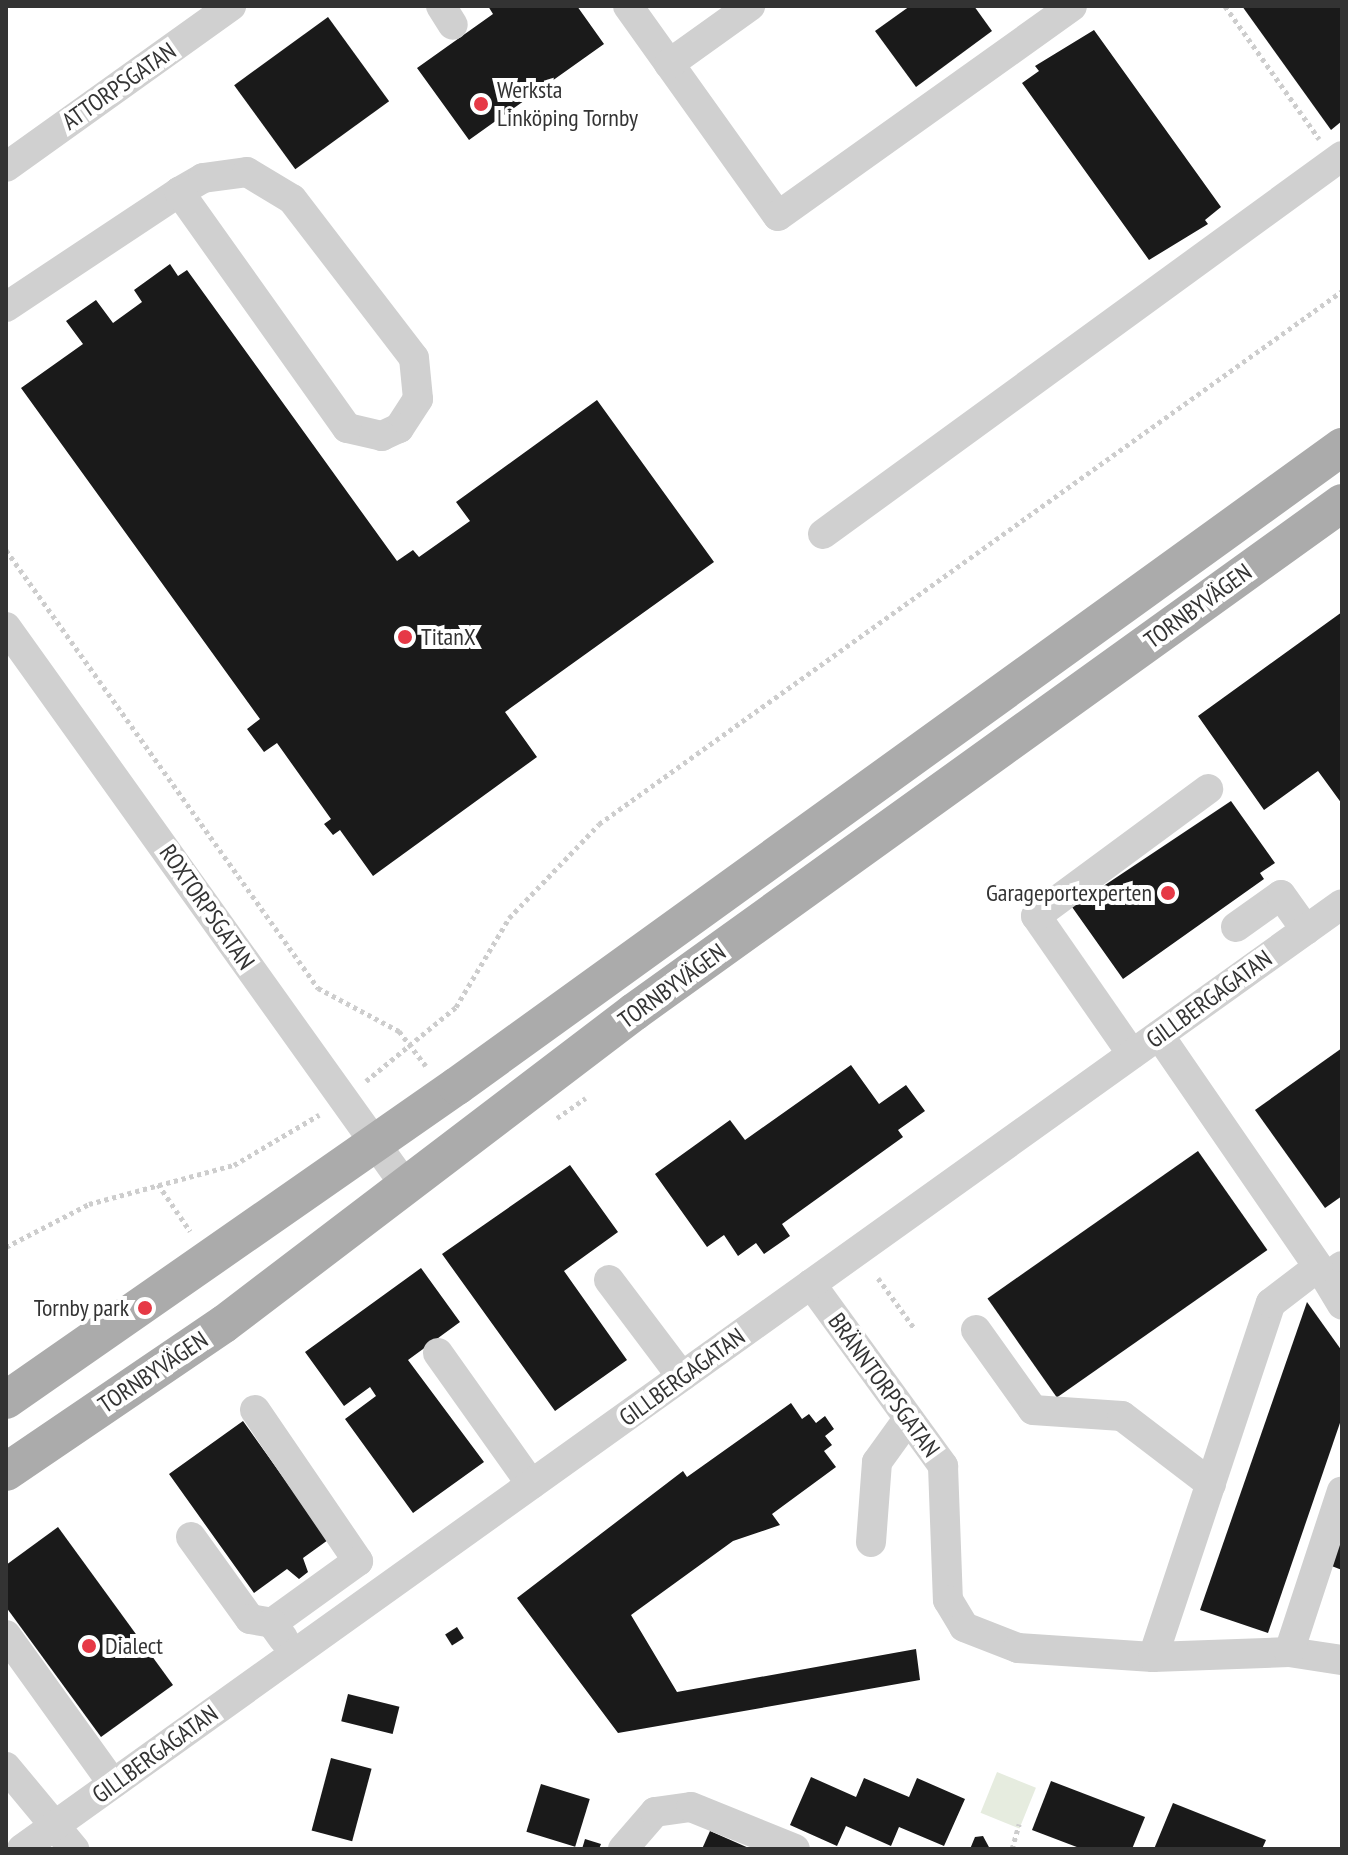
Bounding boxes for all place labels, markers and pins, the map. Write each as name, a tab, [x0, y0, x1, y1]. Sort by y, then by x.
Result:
place label: Werksta Linköping Tornby	[497, 76, 639, 132]
marker: Werksta Linköping Tornby	[472, 95, 490, 113]
place label: TitanX	[421, 623, 476, 651]
marker: TitanX	[396, 628, 414, 646]
place label: Garageportexperten	[986, 879, 1152, 907]
marker: Garageportexperten	[1159, 884, 1177, 902]
place label: Tornby park	[33, 1294, 129, 1322]
marker: Tornby park	[136, 1299, 154, 1317]
place label: Dialect	[105, 1632, 163, 1660]
marker: Dialect	[80, 1637, 98, 1655]

